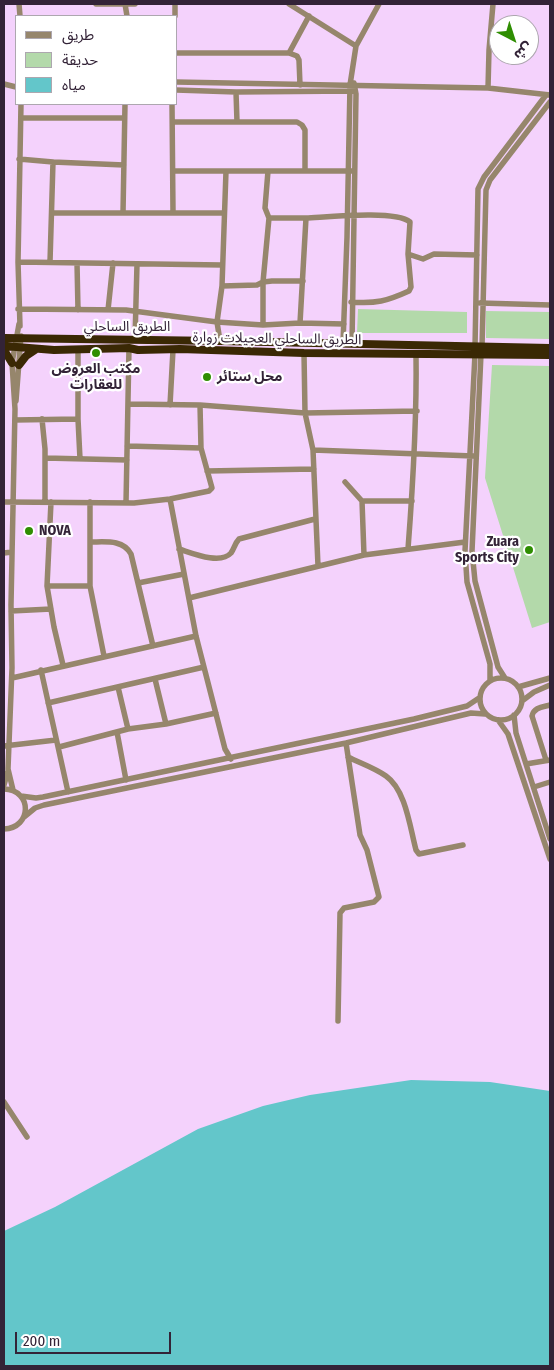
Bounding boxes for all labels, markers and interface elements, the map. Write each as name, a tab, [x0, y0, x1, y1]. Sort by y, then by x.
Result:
legend	[15, 15, 178, 105]
north arrow	[489, 15, 539, 65]
text: طريق	[62, 26, 94, 44]
text: ش	[511, 38, 536, 64]
text: حديقة	[62, 51, 98, 69]
text: مياه	[62, 76, 86, 94]
street label: الطريق الساحلي	[84, 319, 170, 335]
street label: الطريق الساحلي العجيلات زوارة	[192, 329, 362, 349]
marker: مكتب العروض للعقارات	[90, 347, 102, 359]
place label: مكتب العروض للعقارات	[52, 361, 140, 394]
place label: محل ستائر	[217, 369, 283, 385]
marker: محل ستائر	[201, 371, 213, 383]
place label: NOVA	[39, 523, 71, 539]
marker: NOVA	[23, 525, 35, 537]
place label: Zuara Sports City	[455, 534, 519, 566]
marker: Zuara Sports City	[523, 544, 535, 556]
scale bar	[18, 1322, 174, 1354]
text: 200 m	[23, 1332, 60, 1350]

